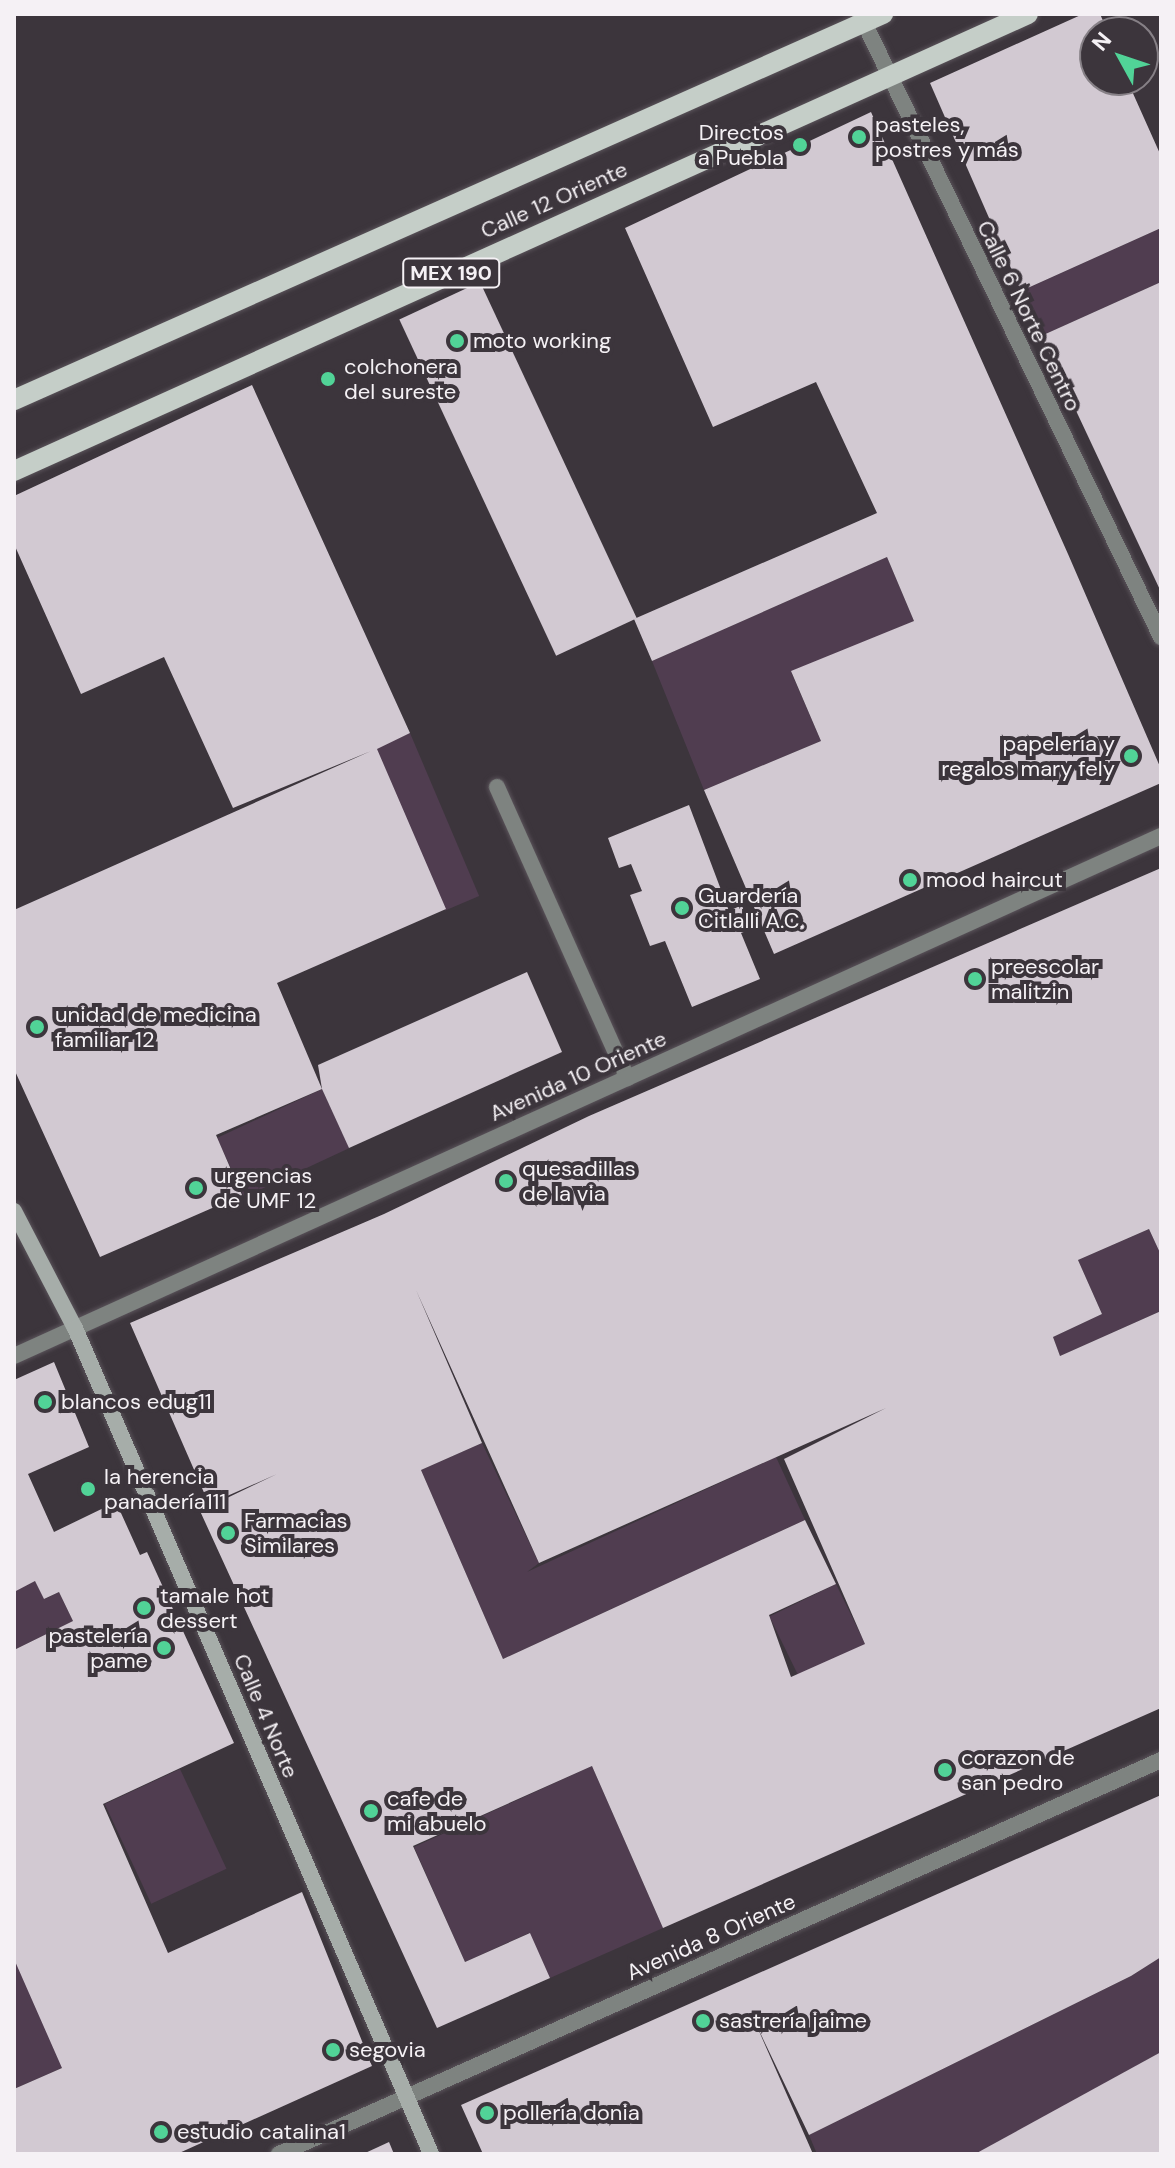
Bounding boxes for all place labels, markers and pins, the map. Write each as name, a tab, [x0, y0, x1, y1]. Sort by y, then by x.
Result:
place label: pasteles, postres y más	[875, 111, 1019, 162]
place label: Directos a Puebla	[698, 119, 784, 170]
marker: pasteles, postres y más	[850, 128, 868, 146]
marker: Directos a Puebla	[791, 136, 809, 154]
place label: moto working	[473, 328, 611, 354]
marker: moto working	[448, 332, 466, 350]
place label: colchonera del sureste	[344, 353, 458, 404]
marker: colchonera del sureste	[319, 370, 337, 388]
place label: papelería y regalos mary fely	[941, 730, 1115, 782]
marker: papelería y regalos mary fely	[1122, 747, 1140, 765]
place label: mood haircut	[926, 867, 1063, 893]
marker: mood haircut	[901, 871, 919, 889]
place label: Guardería Citlalli A.C.	[698, 882, 804, 934]
marker: Guardería Citlalli A.C.	[673, 899, 691, 917]
place label: preescolar malitzin	[991, 953, 1099, 1004]
marker: preescolar malitzin	[966, 970, 984, 988]
place label: unidad de medicina familiar 12	[55, 1001, 257, 1052]
marker: unidad de medicina familiar 12	[26, 1016, 48, 1038]
place label: quesadillas de la via	[522, 1155, 636, 1206]
place label: urgencias de UMF 12	[214, 1162, 316, 1214]
marker: quesadillas de la via	[497, 1172, 515, 1190]
marker: urgencias de UMF 12	[185, 1177, 207, 1199]
place label: blancos edug11	[61, 1389, 212, 1415]
marker: blancos edug11	[36, 1393, 54, 1411]
place label: la herencia panadería111	[104, 1463, 226, 1514]
marker: la herencia panadería111	[79, 1480, 97, 1498]
place label: Farmacias Similares	[244, 1507, 348, 1558]
marker: Farmacias Similares	[219, 1524, 237, 1542]
place label: tamale hot dessert	[160, 1582, 269, 1634]
marker: tamale hot dessert	[135, 1599, 153, 1617]
place label: pastelería pame	[48, 1622, 148, 1674]
marker: pastelería pame	[155, 1639, 173, 1657]
place label: corazon de san pedro	[961, 1744, 1075, 1796]
marker: corazon de san pedro	[936, 1761, 954, 1779]
place label: cafe de mi abuelo	[387, 1785, 487, 1836]
marker: cafe de mi abuelo	[362, 1802, 380, 1820]
place label: sastrería jaime	[719, 2008, 867, 2034]
marker: sastrería jaime	[694, 2012, 712, 2030]
place label: segovia	[349, 2037, 426, 2063]
marker: segovia	[324, 2041, 342, 2059]
place label: pollería donia	[503, 2100, 640, 2126]
marker: pollería donia	[478, 2104, 496, 2122]
place label: estudio catalina1	[177, 2119, 346, 2145]
marker: estudio catalina1	[152, 2123, 170, 2141]

